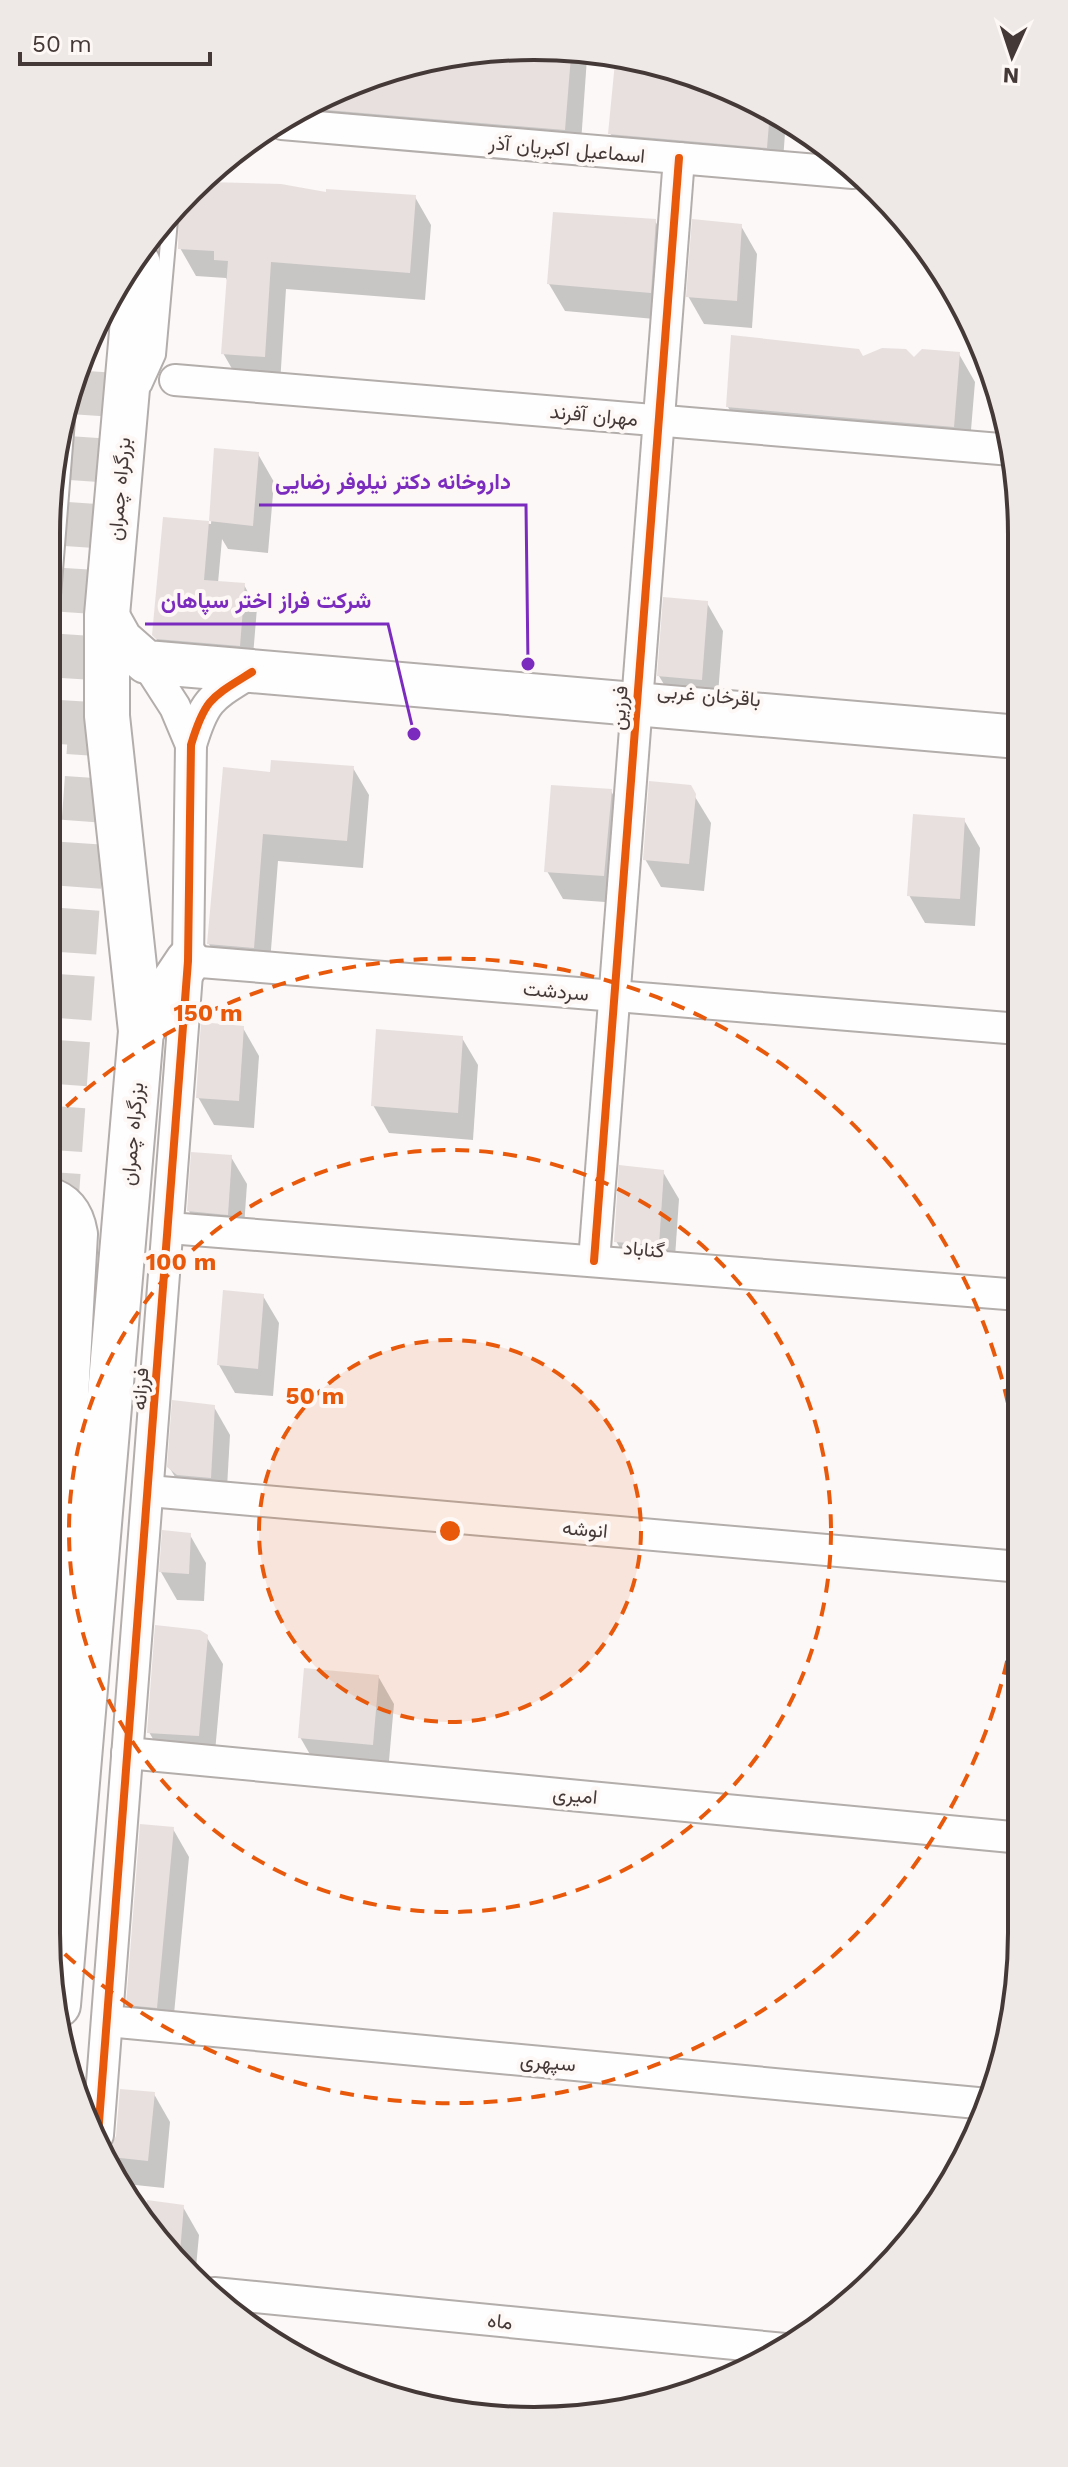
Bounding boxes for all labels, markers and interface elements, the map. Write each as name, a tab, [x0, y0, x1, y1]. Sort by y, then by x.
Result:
scale bar	[20, 16, 210, 66]
north arrow	[972, 16, 1052, 96]
text: 50 m	[32, 30, 92, 58]
text: N	[1002, 63, 1020, 88]
street label: اسماعیل اکبریان آذر	[487, 130, 646, 169]
street label: مهران آفرند	[549, 399, 639, 432]
street label: بزرگراه چمران	[103, 436, 137, 542]
callout: داروخانه دکتر نیلوفر رضایی	[259, 459, 526, 505]
text: داروخانه دکتر نیلوفر رضایی	[275, 469, 511, 495]
callout: شرکت فراز اختر سپاهان	[145, 578, 388, 624]
text: شرکت فراز اختر سپاهان	[161, 588, 371, 616]
street label: باقرخان غربی	[656, 679, 762, 712]
street label: فرزین	[605, 685, 634, 731]
street label: سردشت	[522, 976, 590, 1007]
text: 150 m	[173, 999, 243, 1027]
street label: بزرگراه چمران	[116, 1081, 150, 1187]
street label: گناباد	[622, 1235, 666, 1263]
text: 100 m	[146, 1248, 216, 1276]
street label: فرزانه	[127, 1367, 154, 1411]
text: 50 m	[286, 1382, 344, 1410]
street label: انوشه	[561, 1515, 609, 1544]
centre of rings	[436, 1517, 464, 1545]
street label: امیری	[551, 1781, 598, 1810]
street label: سپهری	[519, 2048, 577, 2078]
street label: ماه	[486, 2308, 514, 2334]

